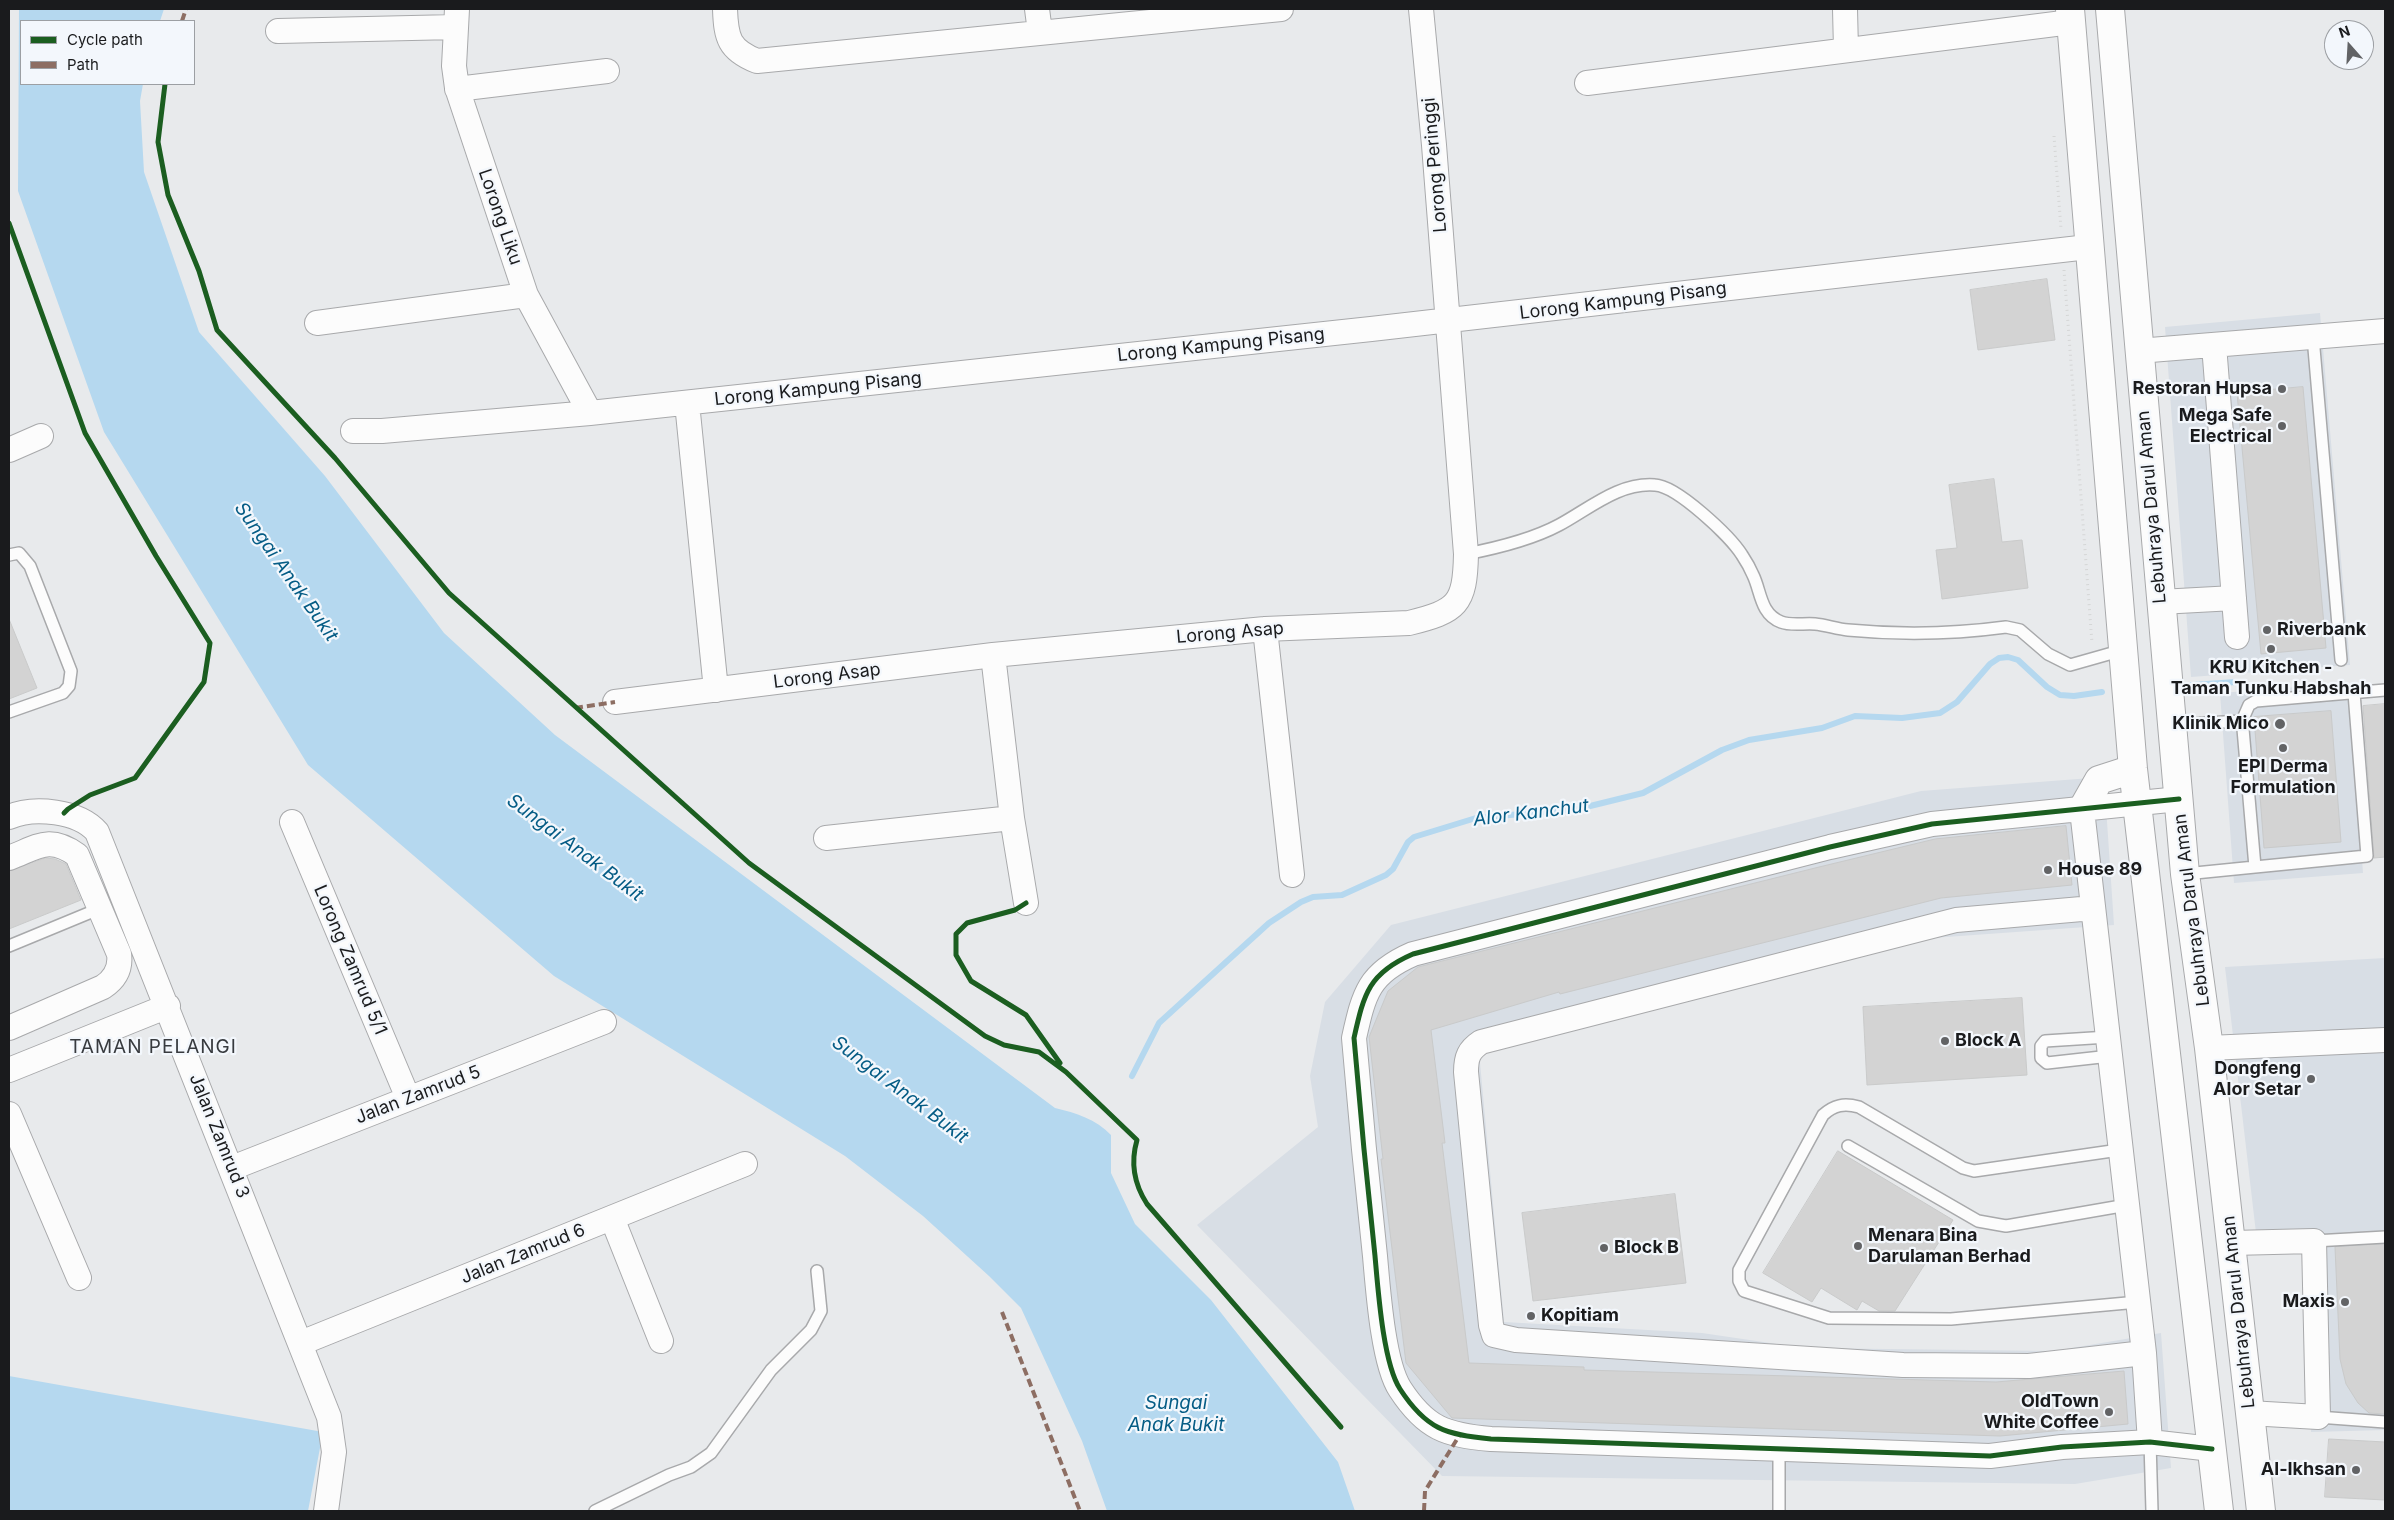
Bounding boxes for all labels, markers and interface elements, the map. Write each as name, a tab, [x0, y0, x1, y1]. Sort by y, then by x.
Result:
legend	[20, 20, 195, 85]
north arrow	[2324, 20, 2374, 70]
text: N	[2336, 22, 2352, 41]
text: Cycle path	[67, 30, 143, 49]
text: Path	[67, 55, 99, 74]
street label: Lorong Peringgi	[1418, 97, 1452, 233]
street label: Lorong Liku	[474, 166, 526, 268]
street label: Lorong Kampung Pisang	[1518, 278, 1728, 324]
street label: Lorong Kampung Pisang	[1116, 323, 1326, 367]
street label: Lorong Kampung Pisang	[713, 367, 923, 411]
place label: Restoran Hupsa	[2133, 378, 2272, 400]
marker: Restoran Hupsa	[2276, 383, 2288, 395]
place label: Mega Safe Electrical	[2179, 405, 2272, 448]
street label: Lebuhraya Darul Aman	[2133, 410, 2171, 604]
marker: Mega Safe Electrical	[2276, 420, 2288, 432]
water label: Sungai Anak Bukit	[229, 498, 343, 646]
street label: Lorong Asap	[1175, 618, 1285, 648]
place label: Riverbank	[2277, 619, 2366, 641]
marker: Riverbank	[2261, 624, 2273, 636]
marker: KRU Kitchen - Taman Tunku Habshah	[2265, 643, 2277, 655]
place label: KRU Kitchen - Taman Tunku Habshah	[2171, 657, 2371, 700]
street label: Lorong Asap	[772, 659, 882, 693]
place label: Klinik Mico	[2172, 713, 2269, 735]
marker: Klinik Mico	[2273, 717, 2287, 731]
marker: EPI Derma Formulation	[2277, 742, 2289, 754]
place label: EPI Derma Formulation	[2230, 756, 2336, 799]
water label: Sungai Anak Bukit	[502, 789, 648, 907]
water label: Alor Kanchut	[1472, 795, 1590, 831]
street label: Lebuhraya Darul Aman	[2169, 813, 2215, 1007]
place label: House 89	[2058, 859, 2142, 881]
marker: House 89	[2042, 864, 2054, 876]
street label: Lorong Zamrud 5/1	[309, 882, 391, 1038]
place label: Block A	[1955, 1030, 2022, 1052]
water label: Sungai Anak Bukit	[827, 1031, 973, 1149]
marker: Block A	[1939, 1035, 1951, 1047]
district label: TAMAN PELANGI	[68, 1036, 238, 1058]
place label: Dongfeng Alor Setar	[2213, 1058, 2301, 1100]
street label: Jalan Zamrud 5	[352, 1061, 484, 1129]
street label: Jalan Zamrud 3	[184, 1071, 254, 1201]
marker: Dongfeng Alor Setar	[2305, 1073, 2317, 1085]
street label: Lebuhraya Darul Aman	[2218, 1215, 2260, 1409]
street label: Jalan Zamrud 6	[458, 1219, 588, 1289]
place label: Menara Bina Darulaman Berhad	[1868, 1225, 2031, 1268]
place label: Block B	[1614, 1237, 1679, 1259]
marker: Menara Bina Darulaman Berhad	[1852, 1240, 1864, 1252]
marker: Block B	[1598, 1242, 1610, 1254]
place label: Maxis	[2282, 1291, 2335, 1313]
marker: Maxis	[2339, 1296, 2351, 1308]
place label: Kopitiam	[1541, 1305, 1619, 1327]
marker: Kopitiam	[1525, 1310, 1537, 1322]
place label: OldTown White Coffee	[1984, 1391, 2099, 1434]
water label: Sungai Anak Bukit	[1128, 1392, 1224, 1436]
marker: OldTown White Coffee	[2103, 1406, 2115, 1418]
place label: Al-Ikhsan	[2261, 1459, 2346, 1481]
marker: Al-Ikhsan	[2350, 1464, 2362, 1476]

